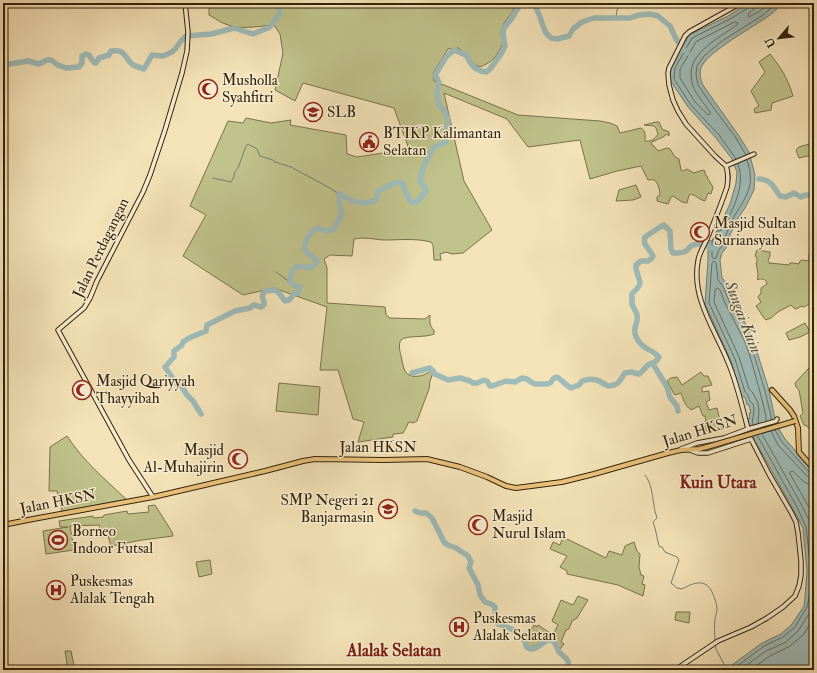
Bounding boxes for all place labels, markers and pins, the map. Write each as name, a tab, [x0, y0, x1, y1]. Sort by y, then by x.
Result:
place label: Musholla Syahfitri	[222, 71, 279, 107]
mosque icon: Musholla Syahfitri	[197, 78, 219, 100]
school or university icon: SLB	[302, 101, 324, 123]
place label: SLB	[327, 103, 356, 122]
place label: BTIKP Kalimantan Selatan	[383, 124, 501, 160]
public building icon: BTIKP Kalimantan Selatan	[358, 131, 380, 153]
place label: Masjid Sultan Suriansyah	[714, 214, 796, 250]
mosque icon: Masjid Sultan Suriansyah	[689, 221, 711, 243]
place label: Masjid Qariyyah Thayyibah	[96, 372, 195, 408]
mosque icon: Masjid Qariyyah Thayyibah	[71, 379, 93, 401]
place label: Masjid Al-Muhajirin	[142, 441, 225, 477]
mosque icon: Masjid Al-Muhajirin	[227, 448, 249, 470]
place label: SMP Negeri 21 Banjarmasin	[280, 491, 374, 527]
school or university icon: SMP Negeri 21 Banjarmasin	[377, 498, 399, 520]
place label: Masjid Nurul Islam	[492, 507, 566, 543]
mosque icon: Masjid Nurul Islam	[467, 514, 489, 536]
place label: Borneo Indoor Futsal	[72, 522, 153, 558]
sports icon: Borneo Indoor Futsal	[47, 529, 69, 551]
place label: Puskesmas Alalak Tengah	[69, 572, 155, 608]
hospital icon: Puskesmas Alalak Tengah	[45, 579, 67, 601]
place label: Puskesmas Alalak Selatan	[472, 609, 557, 645]
hospital icon: Puskesmas Alalak Selatan	[448, 616, 470, 638]

